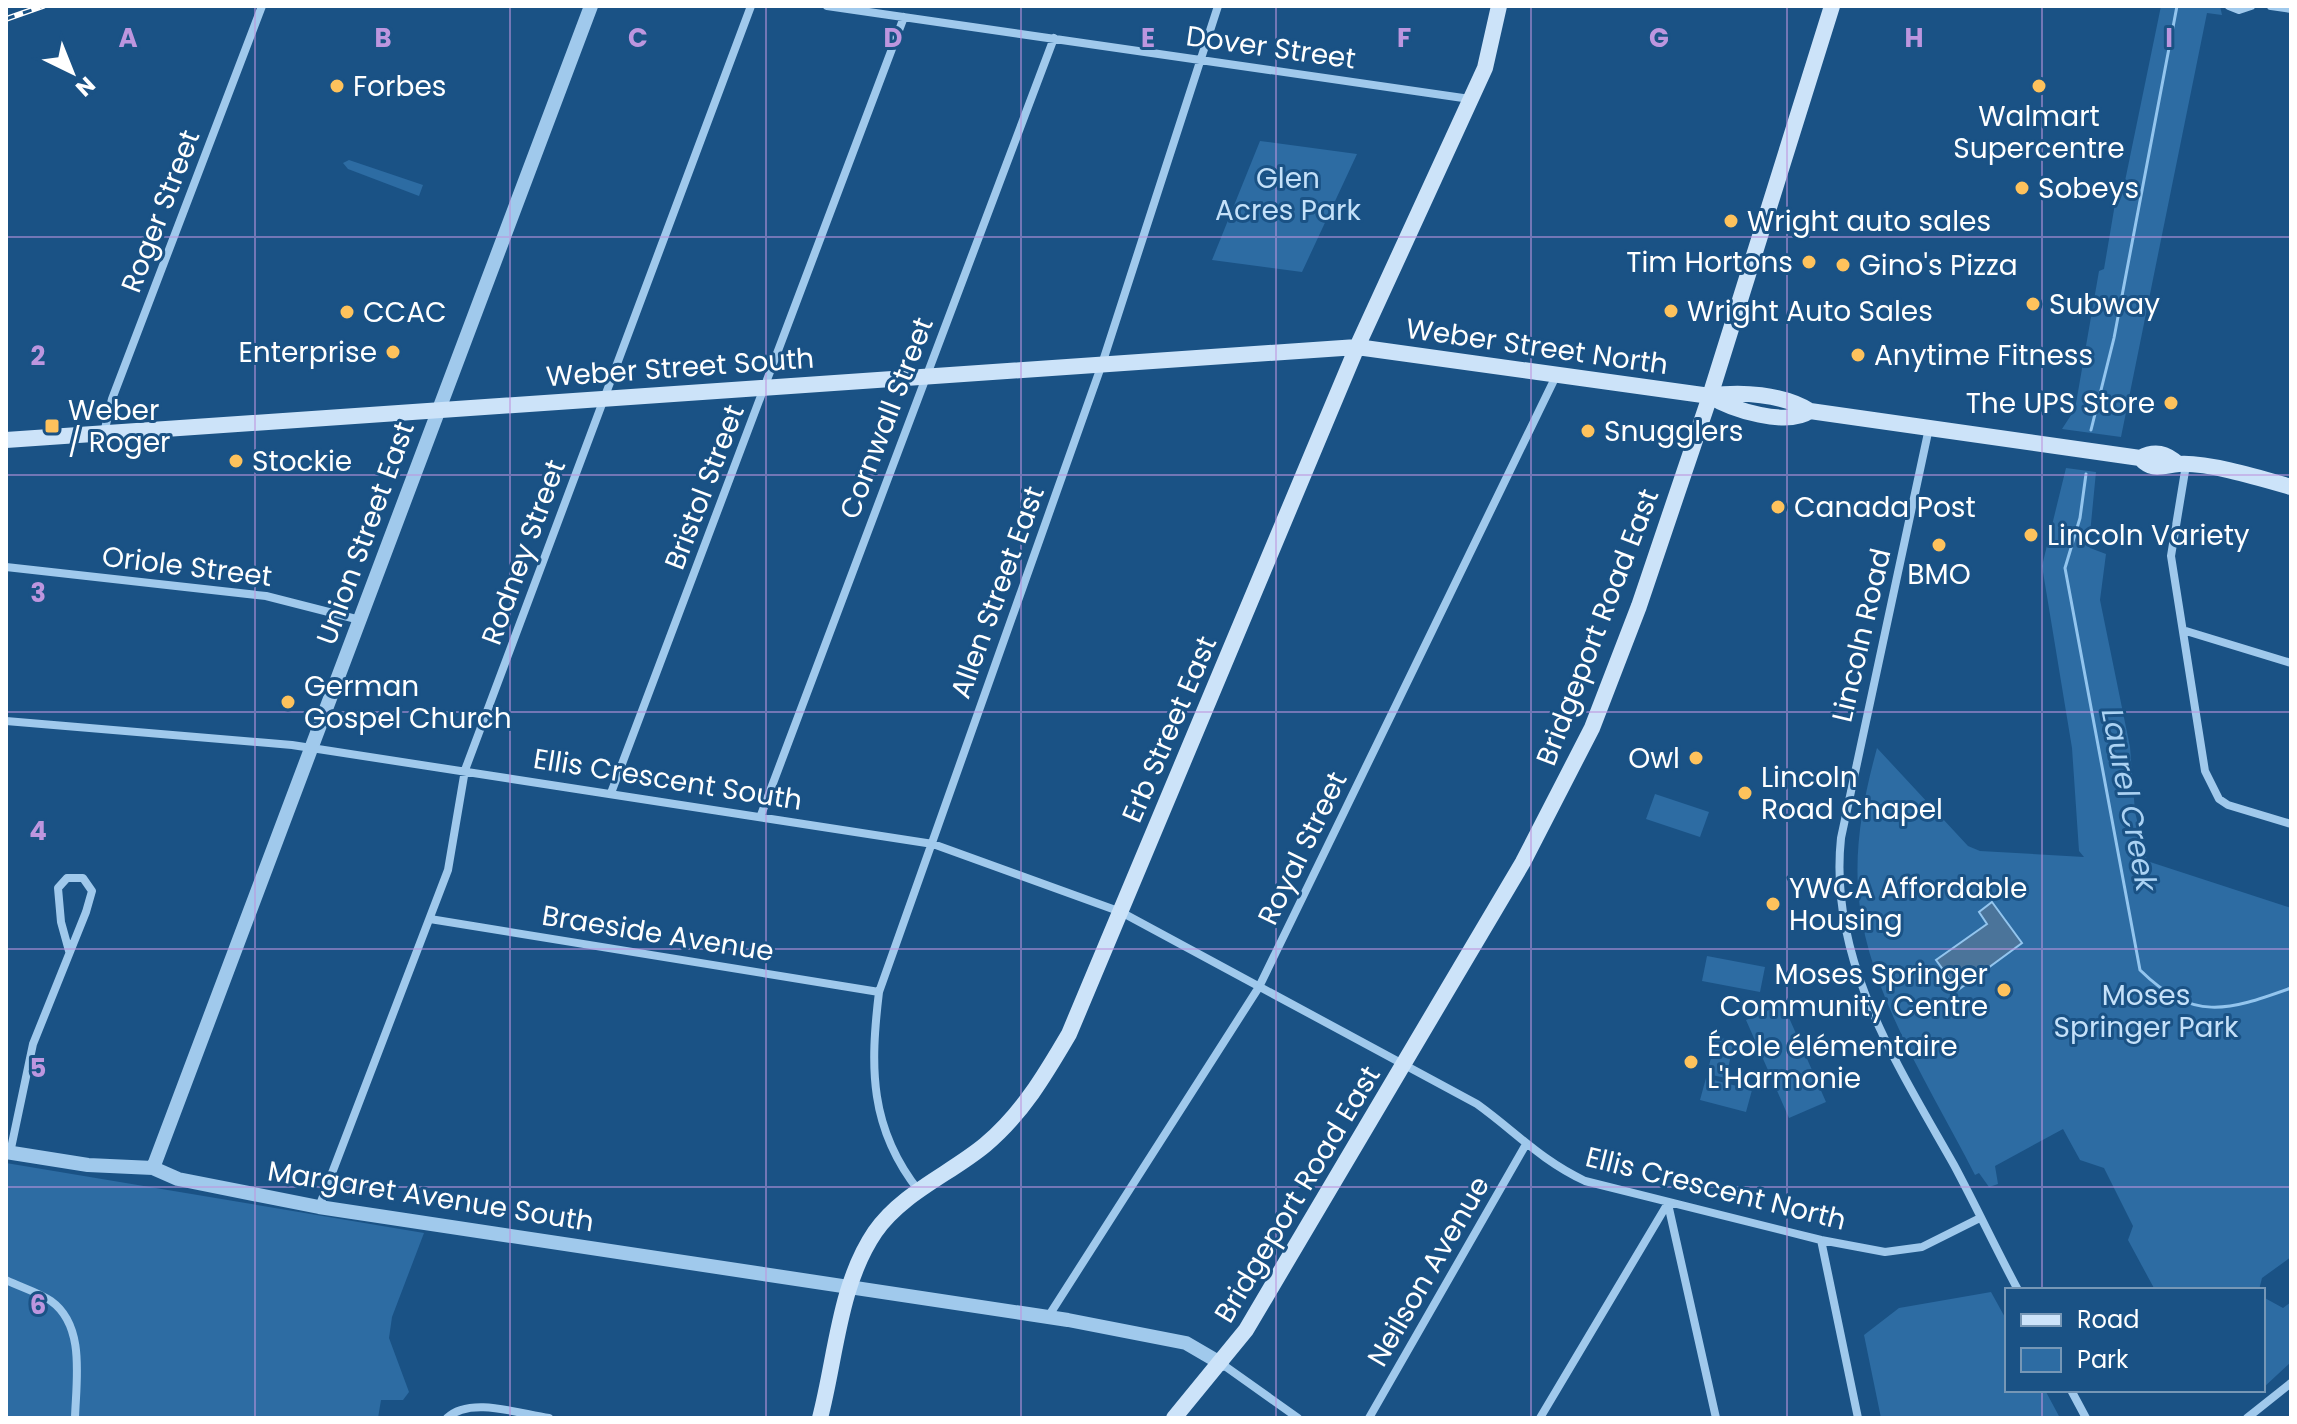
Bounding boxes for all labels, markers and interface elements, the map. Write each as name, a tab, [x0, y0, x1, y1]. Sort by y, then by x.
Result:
street label: Dover Street	[1184, 16, 1358, 79]
text: A	[118, 20, 138, 56]
text: B	[374, 20, 392, 56]
text: C	[628, 20, 648, 56]
text: D	[884, 20, 903, 56]
text: E	[1141, 20, 1155, 56]
text: F	[1397, 20, 1411, 56]
text: G	[1649, 20, 1669, 56]
text: H	[1904, 20, 1924, 56]
text: I	[2165, 20, 2173, 56]
north arrow	[32, 32, 112, 112]
place label: Forbes	[353, 67, 446, 106]
text: N	[69, 69, 102, 103]
marker: Forbes	[328, 77, 346, 95]
marker: Walmart Supercentre	[2030, 77, 2048, 95]
place label: Walmart Supercentre	[1953, 97, 2125, 168]
street label: Roger Street	[112, 124, 209, 298]
park label: Glen Acres Park	[1215, 159, 1361, 230]
place label: Sobeys	[2038, 169, 2139, 208]
marker: Sobeys	[2013, 179, 2031, 197]
place label: Wright auto sales	[1747, 202, 1991, 241]
marker: Wright auto sales	[1722, 212, 1740, 230]
place label: Tim Hortons	[1626, 243, 1793, 282]
place label: Gino's Pizza	[1859, 246, 2018, 285]
marker: Tim Hortons	[1800, 253, 1818, 271]
marker: Gino's Pizza	[1834, 256, 1852, 274]
place label: Subway	[2049, 285, 2160, 324]
place label: Wright Auto Sales	[1687, 292, 1933, 331]
place label: CCAC	[363, 293, 447, 332]
marker: Subway	[2024, 295, 2042, 313]
marker: Wright Auto Sales	[1662, 302, 1680, 320]
marker: CCAC	[338, 303, 356, 321]
street label: Weber Street North	[1403, 309, 1671, 384]
street label: Cornwall Street	[830, 312, 943, 525]
place label: Enterprise	[238, 333, 377, 372]
place label: Anytime Fitness	[1874, 336, 2093, 375]
text: 2	[31, 338, 46, 374]
street label: Weber Street South	[545, 339, 815, 396]
marker: Enterprise	[384, 343, 402, 361]
marker: Anytime Fitness	[1849, 346, 1867, 364]
place label: The UPS Store	[1966, 384, 2155, 423]
place label: Weber / Roger	[68, 391, 170, 462]
marker: The UPS Store	[2162, 394, 2180, 412]
street label: Bristol Street	[655, 399, 754, 575]
place label: Snugglers	[1604, 412, 1743, 451]
street label: Union Street East	[307, 416, 424, 650]
marker: Weber / Roger	[43, 417, 61, 435]
marker: Snugglers	[1579, 422, 1597, 440]
place label: Stockie	[252, 442, 352, 481]
marker: Stockie	[227, 452, 245, 470]
street label: Rodney Street	[472, 454, 575, 650]
street label: Allen Street East	[941, 481, 1054, 704]
street label: Bridgeport Road East	[1527, 483, 1668, 771]
place label: Canada Post	[1794, 488, 1976, 527]
marker: Canada Post	[1769, 498, 1787, 516]
place label: Lincoln Variety	[2047, 516, 2250, 555]
marker: Lincoln Variety	[2022, 526, 2040, 544]
marker: BMO	[1930, 536, 1948, 554]
street label: Oriole Street	[100, 537, 274, 596]
street label: Lincoln Road	[1823, 545, 1900, 726]
place label: BMO	[1907, 555, 1971, 594]
text: 3	[30, 575, 46, 611]
street label: Erb Street East	[1113, 630, 1226, 828]
place label: German Gospel Church	[304, 667, 512, 738]
marker: German Gospel Church	[279, 693, 297, 711]
water label: Laurel Creek	[2091, 705, 2169, 897]
street label: Ellis Crescent South	[531, 739, 805, 820]
place label: Owl	[1628, 739, 1680, 778]
marker: Owl	[1687, 749, 1705, 767]
place label: Lincoln Road Chapel	[1761, 758, 1943, 829]
street label: Royal Street	[1249, 765, 1356, 931]
marker: Lincoln Road Chapel	[1736, 784, 1754, 802]
text: 4	[29, 813, 47, 849]
place label: YWCA Affordable Housing	[1789, 869, 2027, 940]
marker: YWCA Affordable Housing	[1764, 895, 1782, 913]
street label: Braeside Avenue	[539, 896, 777, 971]
place label: Moses Springer Community Centre	[1720, 955, 1988, 1026]
park label: Moses Springer Park	[2054, 976, 2239, 1047]
marker: Moses Springer Community Centre	[1995, 981, 2013, 999]
place label: École élémentaire L'Harmonie	[1707, 1027, 1958, 1098]
text: 5	[30, 1050, 46, 1086]
marker: École élémentaire L'Harmonie	[1682, 1053, 1700, 1071]
street label: Bridgeport Road East	[1205, 1059, 1390, 1330]
street label: Ellis Crescent North	[1581, 1137, 1850, 1240]
street label: Margaret Avenue South	[265, 1151, 597, 1242]
street label: Neilson Avenue	[1358, 1169, 1499, 1374]
text: 6	[30, 1287, 46, 1323]
legend	[2005, 1288, 2265, 1392]
text: Road	[2077, 1303, 2139, 1336]
text: Park	[2077, 1343, 2129, 1376]

